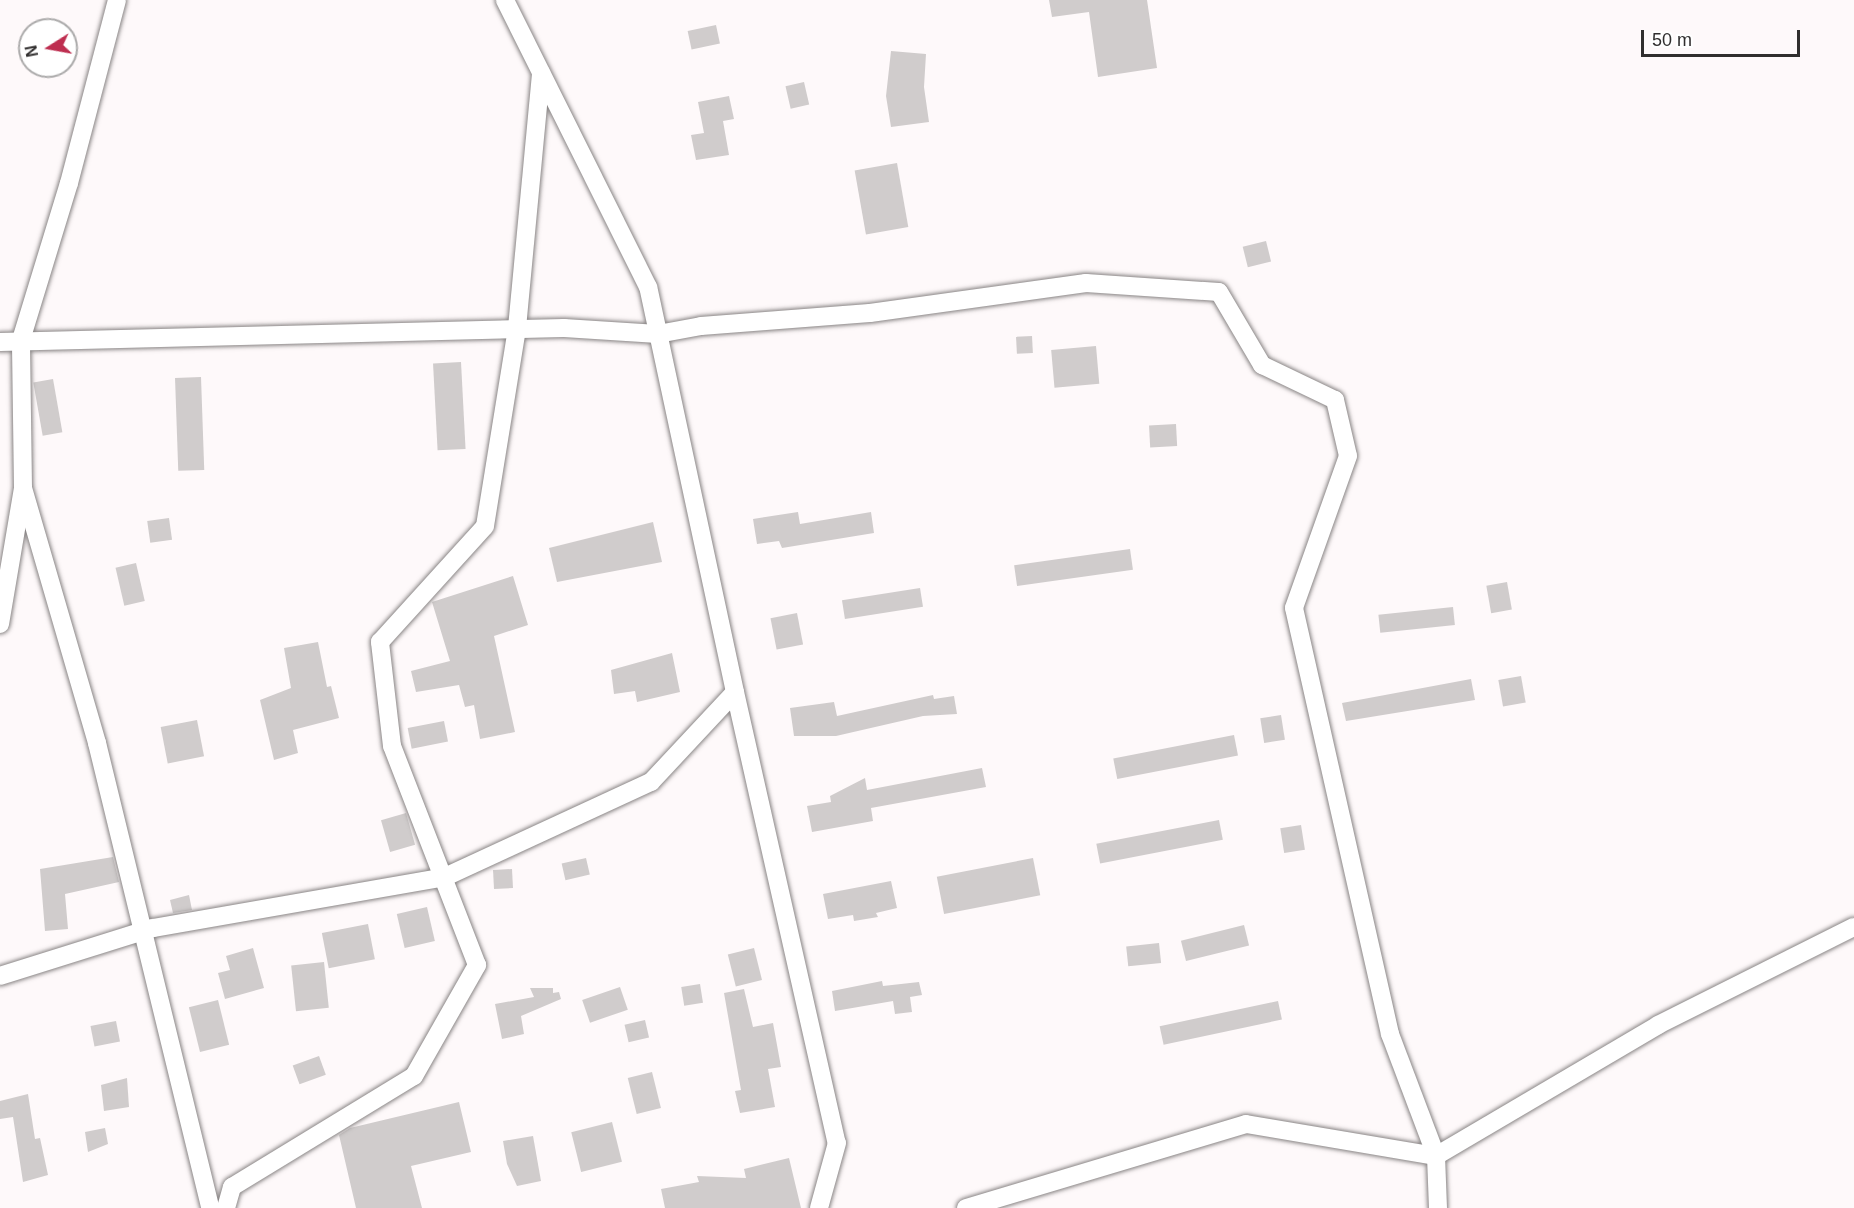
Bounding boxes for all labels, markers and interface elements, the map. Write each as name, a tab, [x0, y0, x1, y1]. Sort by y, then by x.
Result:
north arrow	[18, 18, 78, 78]
scale bar	[1644, 18, 1803, 56]
text: 50 m	[1652, 30, 1692, 50]
text: N	[22, 44, 41, 58]

